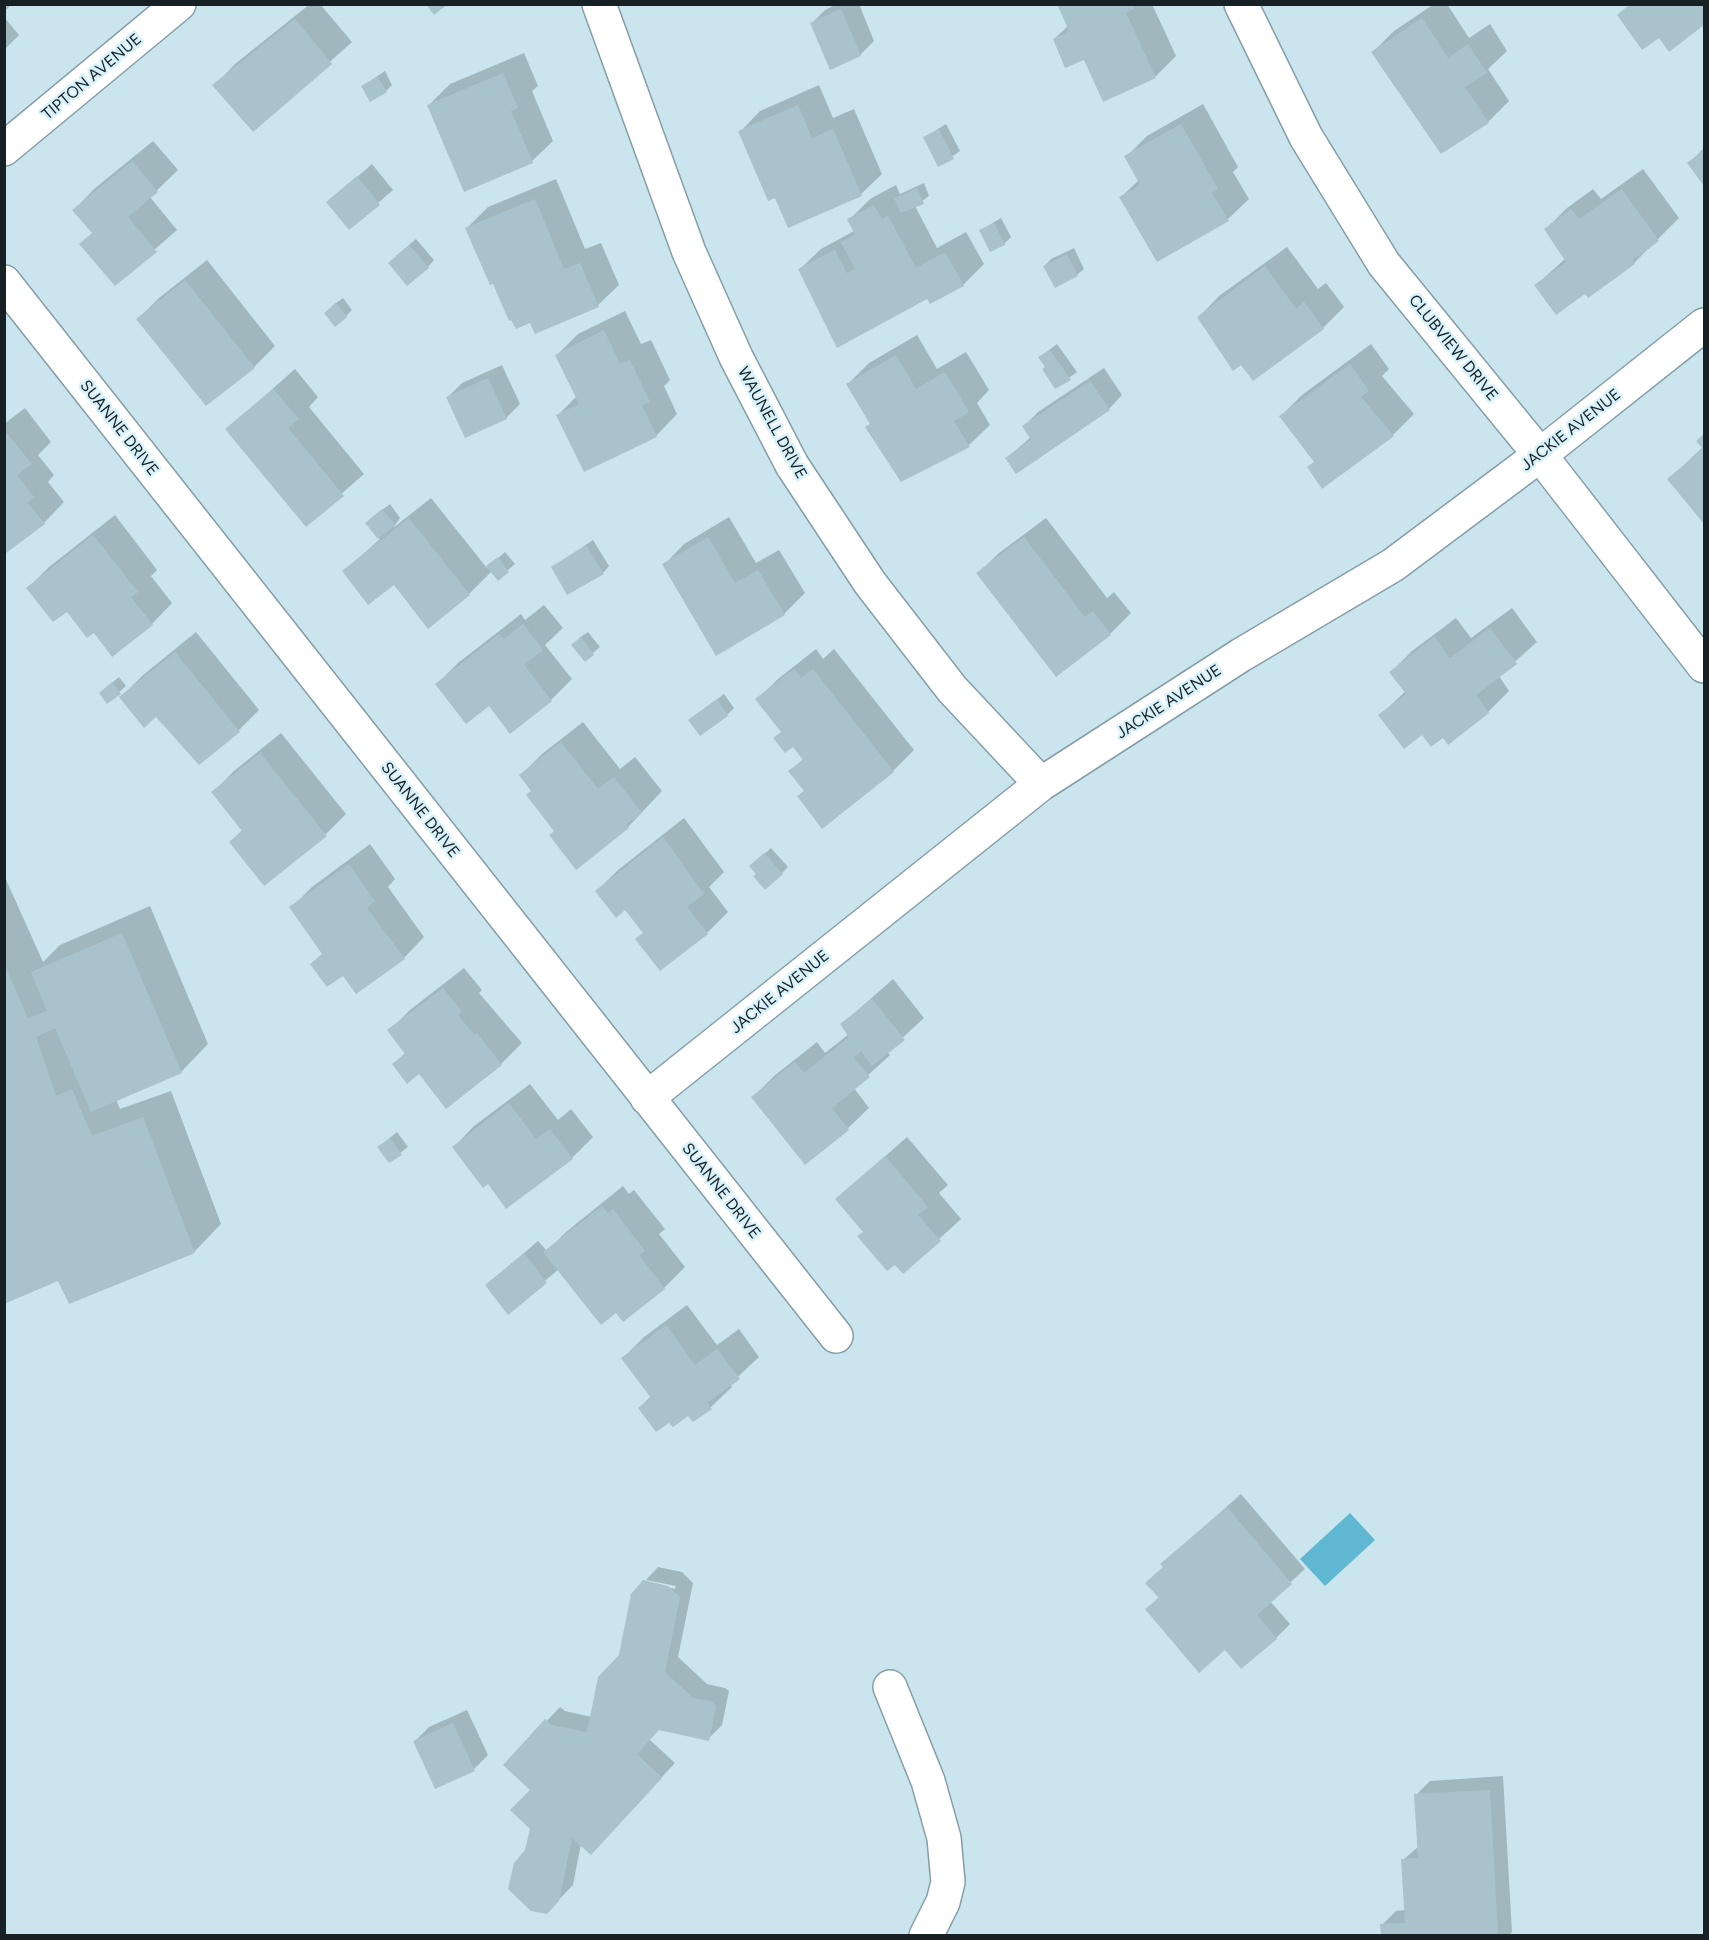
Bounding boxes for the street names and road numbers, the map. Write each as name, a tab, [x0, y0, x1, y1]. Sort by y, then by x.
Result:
street label: TIPTON AVENUE	[38, 30, 146, 124]
street label: CLUBVIEW DRIVE	[1404, 291, 1502, 405]
street label: WAUNELL DRIVE	[733, 364, 811, 482]
street label: SUANNE DRIVE	[76, 376, 162, 480]
street label: JACKIE AVENUE	[1517, 385, 1625, 475]
street label: JACKIE AVENUE	[1113, 661, 1225, 743]
street label: SUANNE DRIVE	[377, 758, 463, 862]
street label: JACKIE AVENUE	[727, 946, 833, 1038]
street label: SUANNE DRIVE	[678, 1139, 764, 1243]

